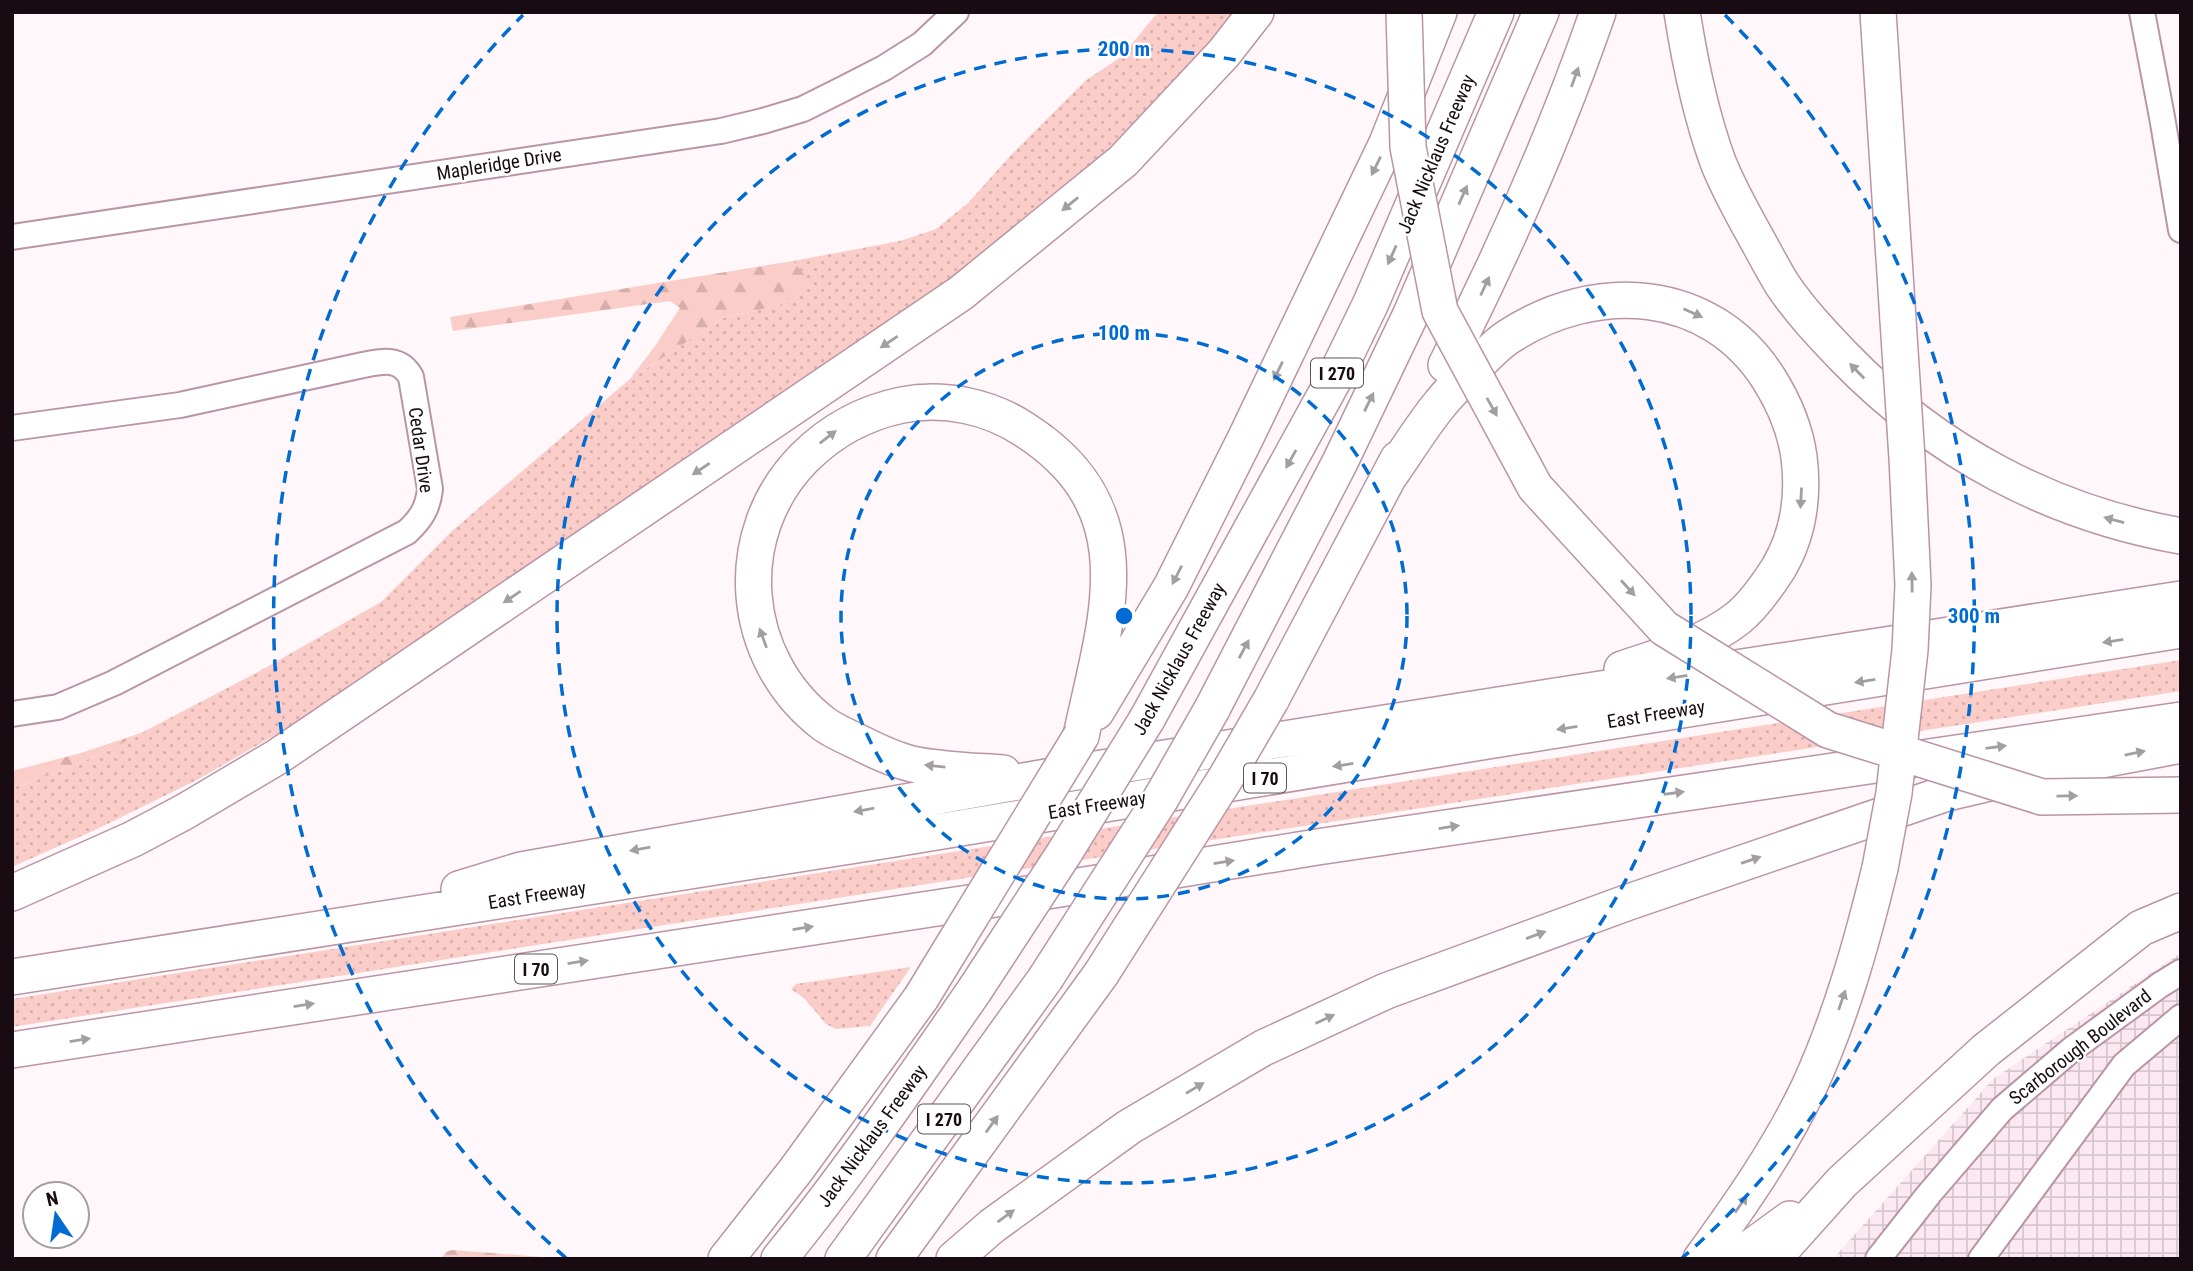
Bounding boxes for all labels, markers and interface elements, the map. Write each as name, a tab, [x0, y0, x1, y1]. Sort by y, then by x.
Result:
text: 200 m	[1098, 37, 1150, 61]
one-way arrow	[1570, 66, 1581, 87]
street label: Jack Nicklaus Freeway	[1392, 71, 1480, 237]
street label: Mapleridge Drive	[435, 143, 563, 185]
one-way arrow	[1371, 156, 1382, 176]
one-way arrow	[1457, 185, 1469, 205]
one-way arrow	[1061, 196, 1078, 211]
one-way arrow	[1386, 245, 1397, 266]
one-way arrow	[1479, 275, 1490, 296]
one-way arrow	[1683, 308, 1704, 319]
text: 100 m	[1098, 321, 1150, 345]
one-way arrow	[879, 335, 899, 348]
road number: I 270	[1311, 358, 1363, 388]
one-way arrow	[1272, 361, 1284, 381]
one-way arrow	[1849, 362, 1866, 379]
one-way arrow	[1363, 392, 1375, 412]
one-way arrow	[1486, 397, 1498, 417]
street label: Cedar Drive	[404, 406, 438, 494]
one-way arrow	[819, 429, 837, 444]
one-way arrow	[1285, 449, 1296, 469]
one-way arrow	[692, 462, 710, 476]
one-way arrow	[1795, 487, 1806, 509]
one-way arrow	[2104, 515, 2125, 525]
one-way arrow	[1171, 565, 1182, 585]
one-way arrow	[1906, 571, 1918, 593]
street label: Jack Nicklaus Freeway	[1128, 579, 1230, 739]
one-way arrow	[1619, 579, 1635, 596]
one-way arrow	[503, 590, 522, 603]
centre of rings	[1112, 604, 1136, 628]
text: 300 m	[1948, 604, 2000, 628]
one-way arrow	[757, 628, 768, 649]
one-way arrow	[2102, 636, 2124, 647]
one-way arrow	[1238, 639, 1250, 659]
one-way arrow	[1666, 672, 1688, 683]
one-way arrow	[1853, 676, 1875, 687]
street label: East Freeway	[1605, 695, 1707, 733]
one-way arrow	[1556, 723, 1578, 734]
one-way arrow	[1985, 741, 2007, 752]
one-way arrow	[2124, 748, 2146, 759]
one-way arrow	[924, 760, 946, 771]
one-way arrow	[1332, 760, 1354, 771]
road number: I 70	[1244, 764, 1286, 792]
street label: East Freeway	[1046, 786, 1148, 824]
one-way arrow	[1663, 788, 1685, 799]
one-way arrow	[2057, 791, 2079, 802]
one-way arrow	[853, 804, 875, 815]
one-way arrow	[1438, 821, 1460, 832]
one-way arrow	[629, 844, 651, 855]
one-way arrow	[1740, 854, 1761, 865]
one-way arrow	[1213, 856, 1235, 867]
street label: East Freeway	[486, 876, 588, 914]
one-way arrow	[792, 922, 814, 933]
one-way arrow	[1526, 929, 1547, 940]
road number: I 70	[515, 954, 557, 984]
one-way arrow	[567, 956, 589, 967]
street label: Scarborough Boulevard	[2004, 984, 2156, 1110]
one-way arrow	[1837, 990, 1848, 1011]
one-way arrow	[294, 999, 316, 1010]
one-way arrow	[1315, 1013, 1335, 1025]
one-way arrow	[69, 1034, 91, 1045]
street label: Jack Nicklaus Freeway	[813, 1060, 932, 1212]
one-way arrow	[1185, 1082, 1204, 1094]
road number: I 270	[918, 1104, 970, 1134]
one-way arrow	[984, 1115, 998, 1133]
north arrow	[21, 1180, 91, 1250]
text: N	[44, 1186, 61, 1211]
one-way arrow	[1734, 1194, 1747, 1213]
one-way arrow	[997, 1208, 1015, 1223]

